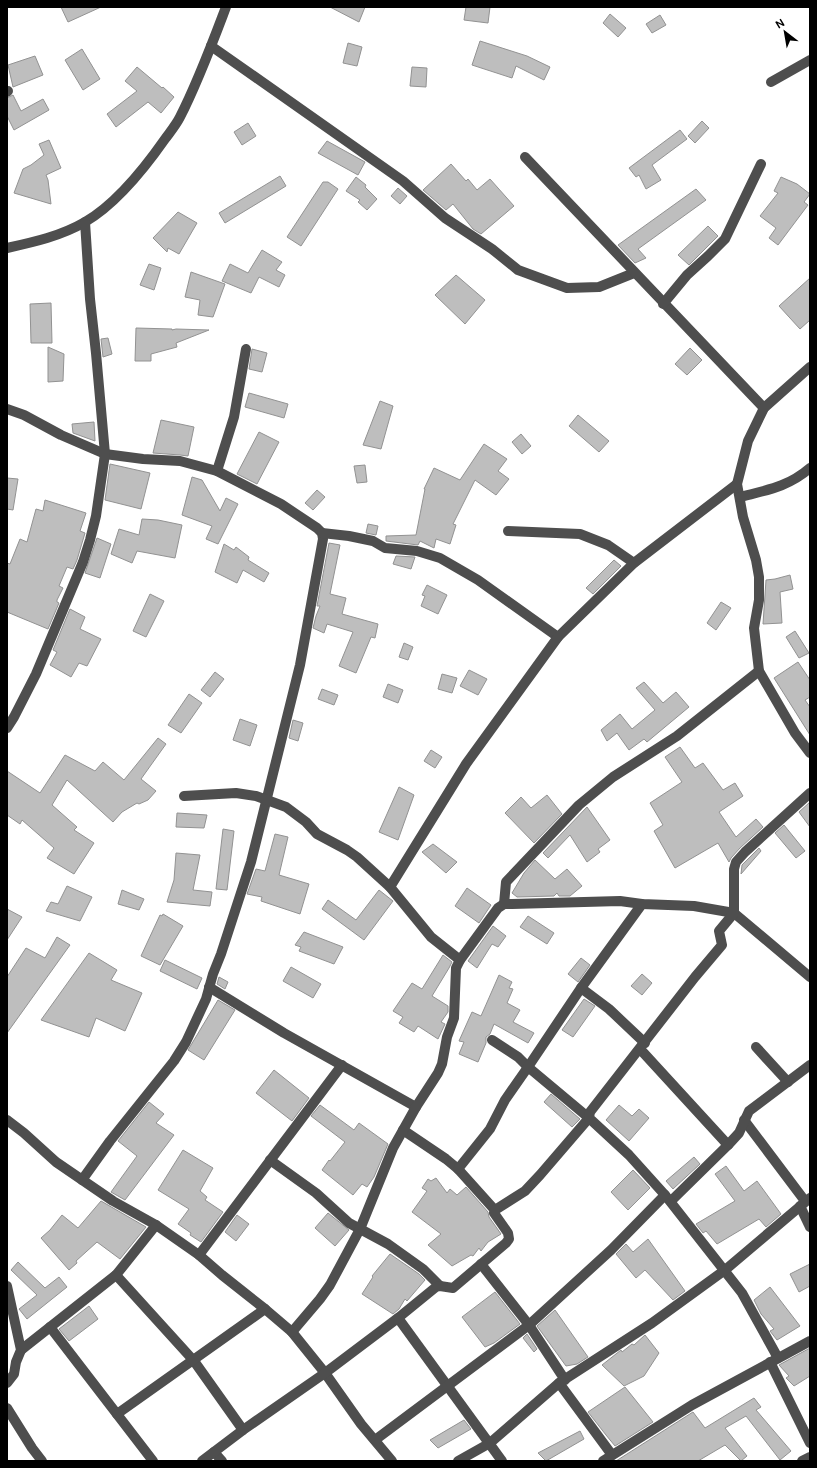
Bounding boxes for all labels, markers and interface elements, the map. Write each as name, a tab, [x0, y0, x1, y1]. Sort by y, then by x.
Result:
north arrow	[765, 12, 805, 52]
text: N	[773, 15, 787, 31]

